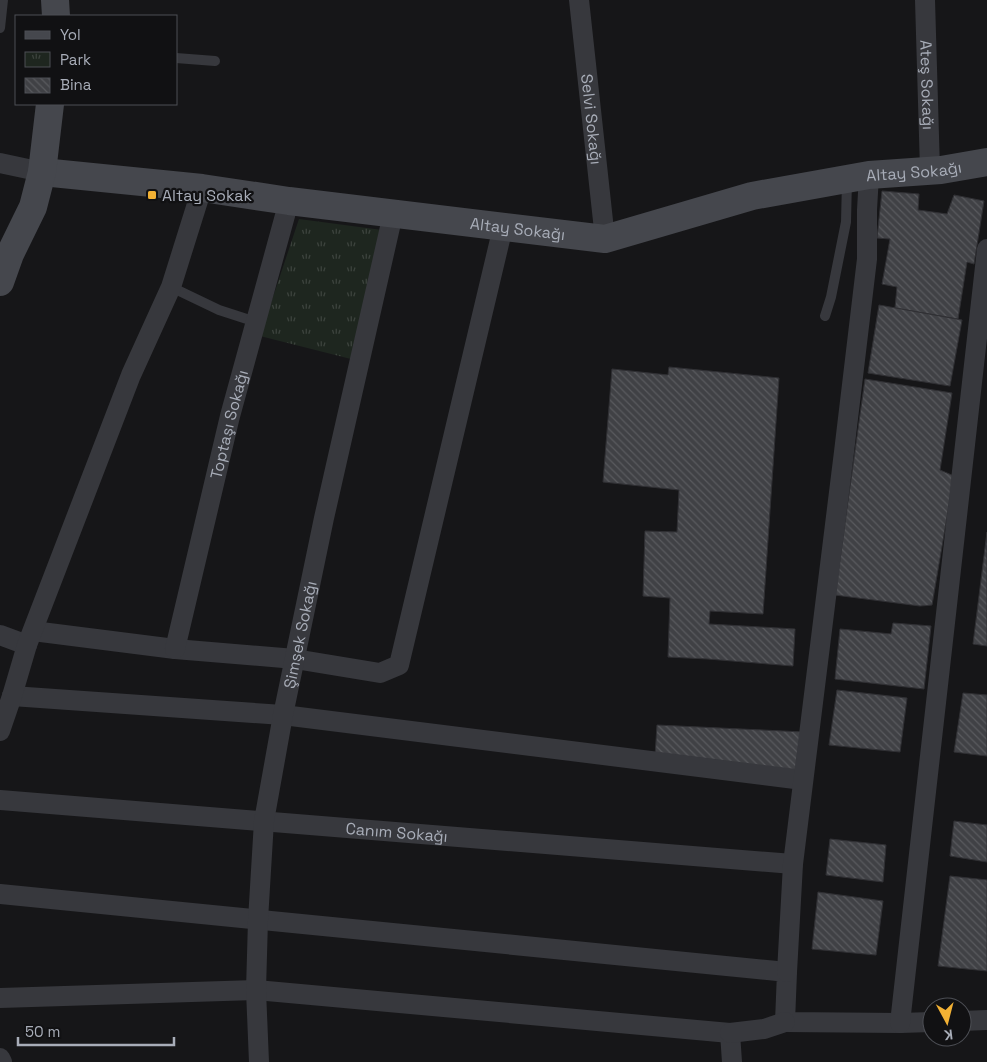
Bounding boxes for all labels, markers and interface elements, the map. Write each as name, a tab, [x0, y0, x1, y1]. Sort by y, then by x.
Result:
legend	[15, 15, 178, 105]
text: Yol	[60, 25, 81, 44]
street label: Ateş Sokağı	[916, 40, 939, 130]
text: Park	[60, 50, 91, 69]
street label: Selvi Sokağı	[577, 73, 607, 166]
text: Bina	[60, 75, 92, 94]
street label: Altay Sokağı	[865, 156, 963, 186]
place label: Altay Sokak	[162, 185, 253, 206]
marker: Altay Sokak	[146, 189, 158, 201]
street label: Altay Sokağı	[469, 212, 566, 245]
street label: Toptaşı Sokağı	[205, 367, 253, 481]
street label: Şimşek Sokağı	[278, 579, 321, 690]
street label: Canım Sokağı	[345, 817, 449, 847]
north arrow	[922, 997, 972, 1047]
scale bar	[18, 1014, 174, 1046]
text: 50 m	[25, 1022, 60, 1041]
text: K	[943, 1025, 954, 1044]

